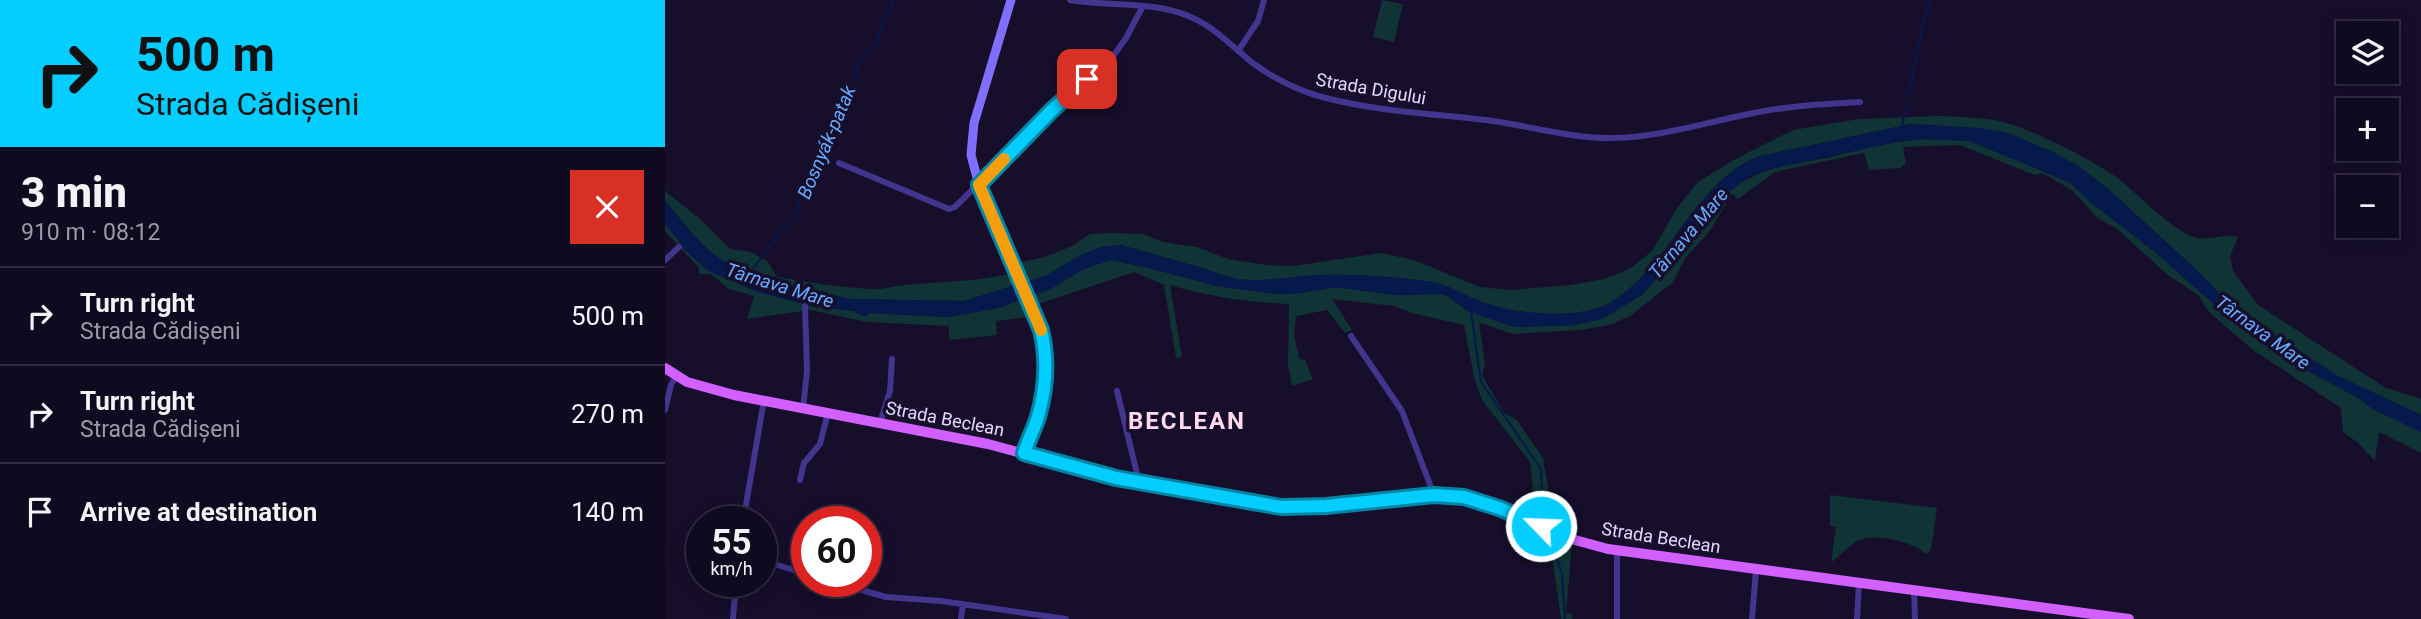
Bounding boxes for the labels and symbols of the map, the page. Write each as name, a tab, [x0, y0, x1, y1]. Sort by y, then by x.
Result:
pin	[1057, 49, 1117, 109]
street label: Strada Digului	[1314, 68, 1428, 109]
water label: Bosnyák-patak	[792, 82, 861, 202]
water label: Târnava Mare	[1644, 183, 1733, 284]
water label: Târnava Mare	[723, 258, 837, 313]
water label: Târnava Mare	[2211, 290, 2315, 375]
street label: Strada Beclean	[884, 397, 1006, 440]
district label: BECLEAN	[1128, 407, 1246, 435]
position arrow	[1504, 489, 1578, 563]
speed limit sign: 60	[791, 506, 882, 597]
street label: Strada Beclean	[1600, 518, 1722, 557]

